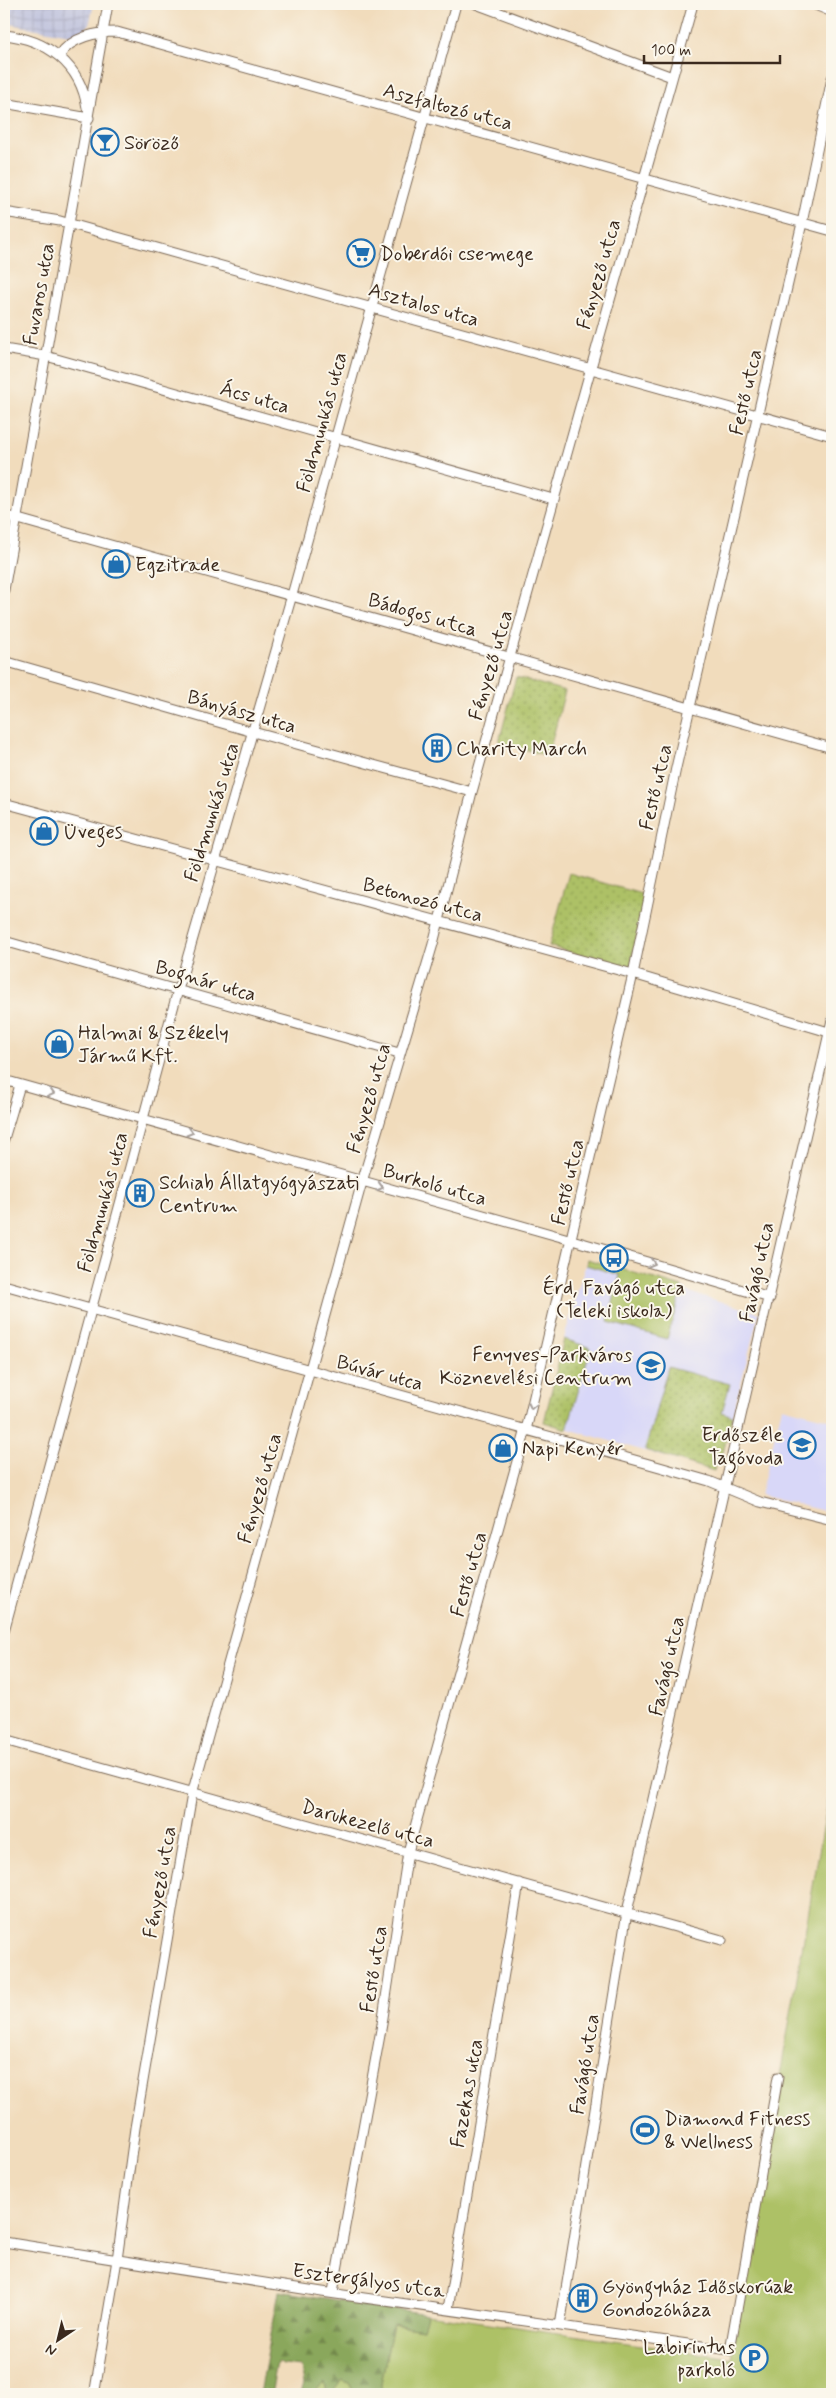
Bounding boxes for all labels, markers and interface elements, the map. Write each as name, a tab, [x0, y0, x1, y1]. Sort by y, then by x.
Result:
scale bar	[644, 32, 780, 64]
text: 100 m	[651, 41, 691, 61]
street label: Aszfaltozó utca	[380, 77, 515, 138]
bar icon: Söröző	[90, 127, 120, 157]
place label: Söröző	[124, 130, 179, 157]
street label: Fényező utca	[571, 216, 628, 333]
supermarket icon: Doberdói csemege	[346, 238, 376, 268]
street label: Fuvaros utca	[17, 241, 62, 348]
place label: Doberdói csemege	[380, 241, 534, 268]
street label: Asztalos utca	[365, 277, 482, 334]
street label: Festő utca	[723, 347, 769, 438]
street label: Földmunkás utca	[291, 349, 354, 496]
street label: Ács utca	[217, 376, 292, 421]
shop icon: Egzitrade	[101, 549, 131, 579]
place label: Egzitrade	[135, 552, 220, 579]
street label: Bádogos utca	[364, 587, 480, 646]
street label: Fényező utca	[463, 607, 520, 724]
street label: Bányász utca	[184, 684, 299, 741]
building icon: Charity March	[422, 733, 452, 763]
place label: Charity March	[456, 736, 587, 763]
street label: Földmunkás utca	[178, 739, 246, 885]
street label: Festő utca	[633, 742, 679, 833]
shop icon: Üveges	[29, 816, 59, 846]
place label: Üveges	[63, 819, 123, 848]
street label: Betonozó utca	[360, 871, 486, 929]
street label: Bognár utca	[151, 954, 259, 1011]
place label: Halmai & Székely Jármű Kft.	[78, 1020, 229, 1070]
shop icon: Halmai & Székely Jármű Kft.	[44, 1029, 74, 1059]
street label: Fényező utca	[341, 1040, 398, 1157]
one-way arrow	[46, 1088, 54, 1098]
one-way arrow	[185, 1127, 193, 1137]
street label: Földmunkás utca	[72, 1129, 135, 1276]
street label: Festő utca	[545, 1137, 591, 1228]
street label: Burkoló utca	[380, 1158, 490, 1213]
place label: Schiab Állatgyógyászati Centrum	[159, 1170, 359, 1220]
building icon: Schiab Állatgyógyászati Centrum	[125, 1178, 155, 1208]
one-way arrow	[375, 1181, 383, 1191]
street label: Favágó utca	[734, 1220, 781, 1325]
bus stop icon: Érd, Favágó utca (Teleki iskola)	[599, 1243, 629, 1273]
one-way arrow	[648, 1257, 657, 1268]
place label: Érd, Favágó utca (Teleki iskola)	[543, 1275, 685, 1325]
place label: Fenyves-Parkváros Köznevelési Centrum	[440, 1342, 632, 1392]
street label: Búvár utca	[333, 1349, 426, 1398]
school or university icon: Fenyves-Parkváros Köznevelési Centrum	[636, 1351, 666, 1381]
one-way arrow	[527, 1402, 538, 1411]
place label: Erdőszéle Tagóvoda	[701, 1422, 783, 1474]
street label: Fényező utca	[232, 1430, 289, 1547]
school or university icon: Erdőszéle Tagóvoda	[787, 1430, 817, 1460]
shop icon: Napi Kenyér	[488, 1433, 518, 1463]
place label: Napi Kenyér	[522, 1436, 623, 1463]
street label: Festő utca	[444, 1529, 495, 1620]
street label: Favágó utca	[643, 1614, 692, 1719]
street label: Darukezelő utca	[298, 1794, 437, 1855]
street label: Fényező utca	[137, 1824, 184, 1940]
street label: Festő utca	[354, 1924, 395, 2015]
street label: Favágó utca	[564, 2012, 607, 2117]
street label: Fazekas utca	[445, 2037, 490, 2150]
place label: Diamond Fitness & Wellness	[664, 2106, 810, 2156]
sports icon: Diamond Fitness & Wellness	[630, 2115, 660, 2145]
street label: Esztergályos utca	[290, 2257, 448, 2308]
place label: Gyöngyház Időskorúak Gondozóháza	[602, 2274, 793, 2324]
building icon: Gyöngyház Időskorúak Gondozóháza	[568, 2283, 598, 2313]
north arrow	[32, 2316, 82, 2366]
place label: Labirintus parkoló	[643, 2334, 735, 2384]
text: N	[42, 2340, 60, 2360]
parking icon: Labirintus parkoló	[739, 2343, 769, 2373]

